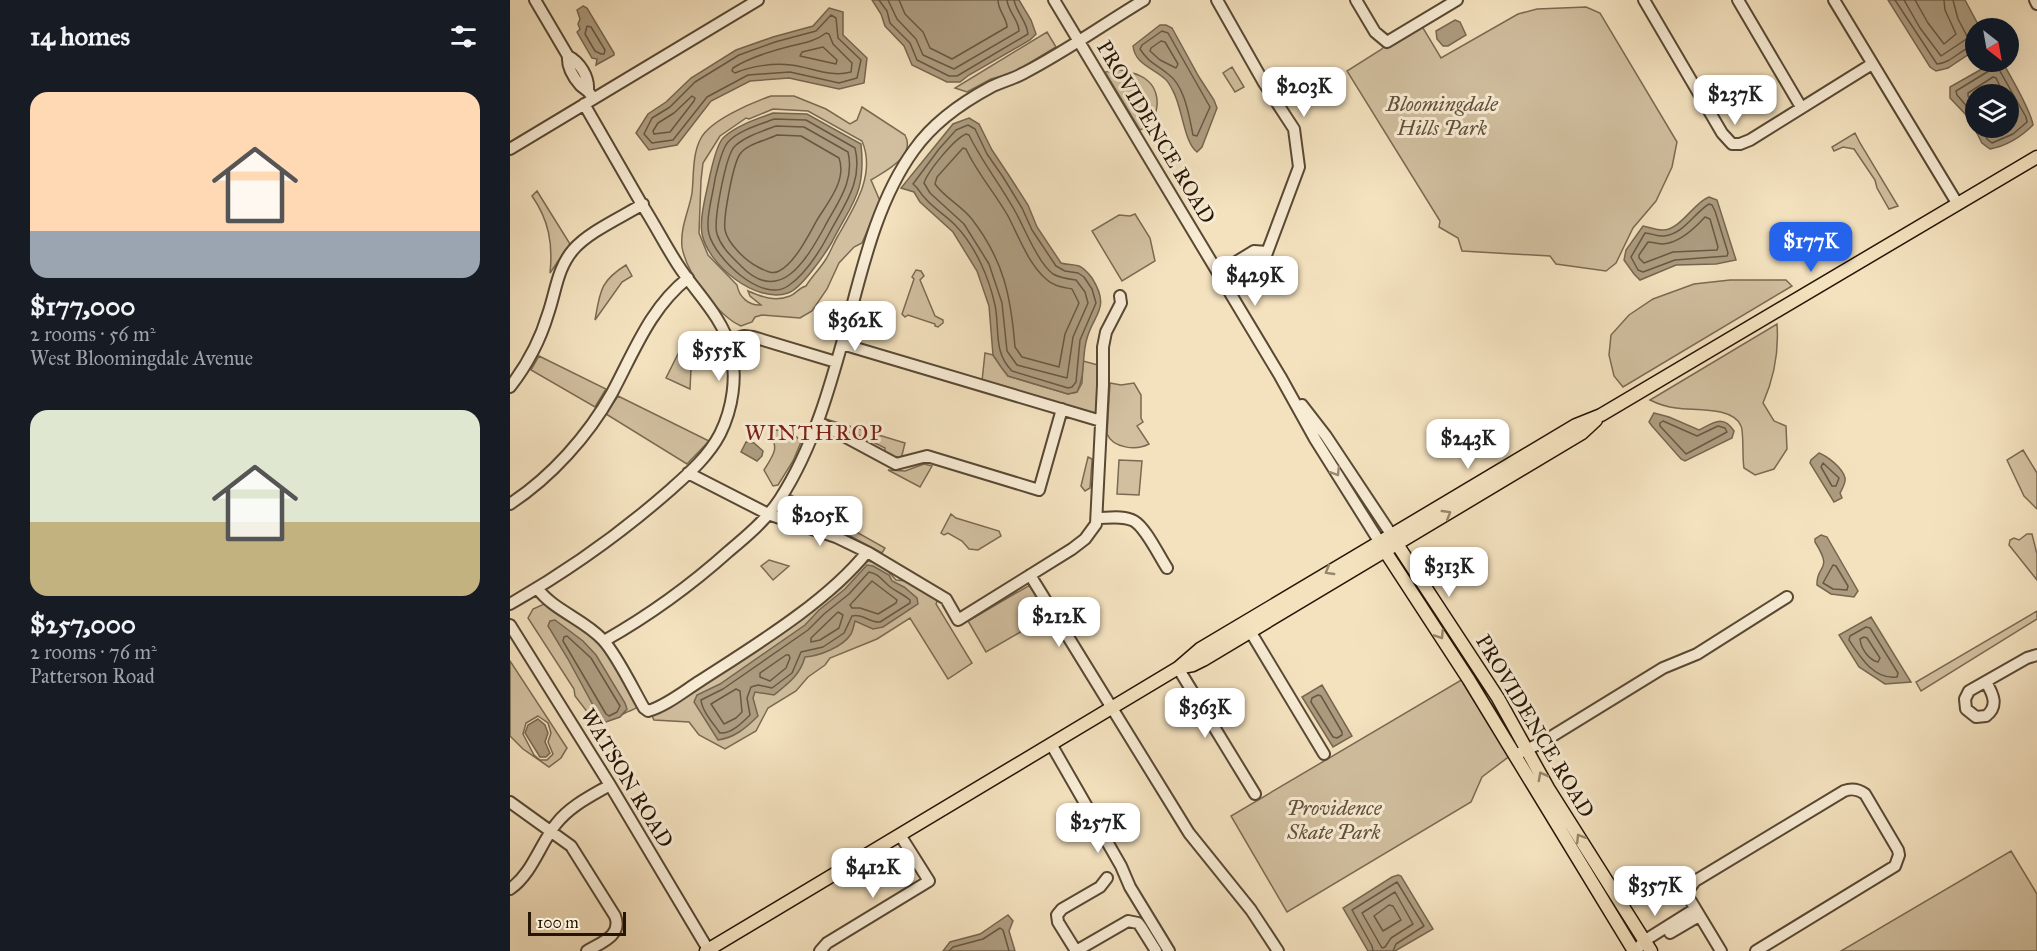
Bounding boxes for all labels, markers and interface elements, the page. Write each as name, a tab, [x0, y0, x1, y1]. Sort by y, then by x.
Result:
north arrow	[1965, 18, 2019, 72]
map controls	[1965, 18, 2019, 138]
text: 14 homes	[30, 20, 130, 52]
icon: filters	[447, 20, 480, 53]
street label: PROVIDENCE ROAD	[1091, 36, 1221, 228]
pin: $203K	[1262, 67, 1346, 118]
text: $203K	[1276, 74, 1332, 98]
pin: $237K	[1693, 75, 1777, 126]
text: $237K	[1708, 82, 1762, 106]
button: layers	[1965, 84, 2019, 138]
park label: Bloomingdale Hills Park	[1385, 91, 1499, 141]
icon: home	[201, 131, 309, 239]
pin: $177K	[1769, 222, 1853, 273]
text: $177K	[1783, 229, 1839, 253]
pin: $429K	[1213, 256, 1297, 307]
text: $429K	[1226, 263, 1284, 287]
text: $177,000	[30, 290, 135, 322]
pin: $362K	[813, 301, 897, 352]
text: $362K	[828, 308, 882, 332]
text: 2 rooms · 56 m²	[30, 322, 156, 346]
pin: $555K	[677, 331, 761, 382]
text: $555K	[692, 338, 746, 362]
text: West Bloomingdale Avenue	[30, 346, 253, 370]
district label: WINTHROP	[744, 419, 884, 446]
pin: $243K	[1426, 419, 1510, 470]
text: $243K	[1440, 426, 1496, 450]
icon: home	[201, 449, 309, 557]
one-way arrow	[1329, 466, 1341, 476]
pin: $205K	[778, 496, 862, 547]
text: $205K	[792, 503, 849, 527]
one-way arrow	[1441, 509, 1451, 521]
pin: $313K	[1407, 547, 1491, 598]
text: $313K	[1424, 554, 1474, 578]
one-way arrow	[1325, 564, 1335, 576]
pin: $212K	[1017, 597, 1101, 648]
text: $212K	[1032, 604, 1086, 628]
text: $257,000	[30, 608, 136, 640]
one-way arrow	[1433, 628, 1444, 639]
street label: PROVIDENCE ROAD	[1470, 630, 1600, 822]
text: 2 rooms · 76 m²	[30, 640, 157, 664]
text: Patterson Road	[30, 664, 155, 688]
pin: $363K	[1163, 688, 1247, 739]
text: $363K	[1179, 695, 1231, 719]
street label: WATSON ROAD	[575, 704, 679, 852]
one-way arrow	[1538, 772, 1549, 782]
park label: Providence Skate Park	[1286, 795, 1383, 845]
pin: $257K	[1056, 803, 1140, 854]
text: $257K	[1070, 810, 1126, 834]
one-way arrow	[1576, 834, 1588, 844]
pin: $412K	[831, 848, 915, 899]
text: $412K	[845, 855, 901, 879]
pin: $357K	[1613, 866, 1697, 917]
text: $357K	[1628, 873, 1682, 897]
scale bar	[528, 909, 626, 936]
text: 100 m	[537, 913, 579, 932]

